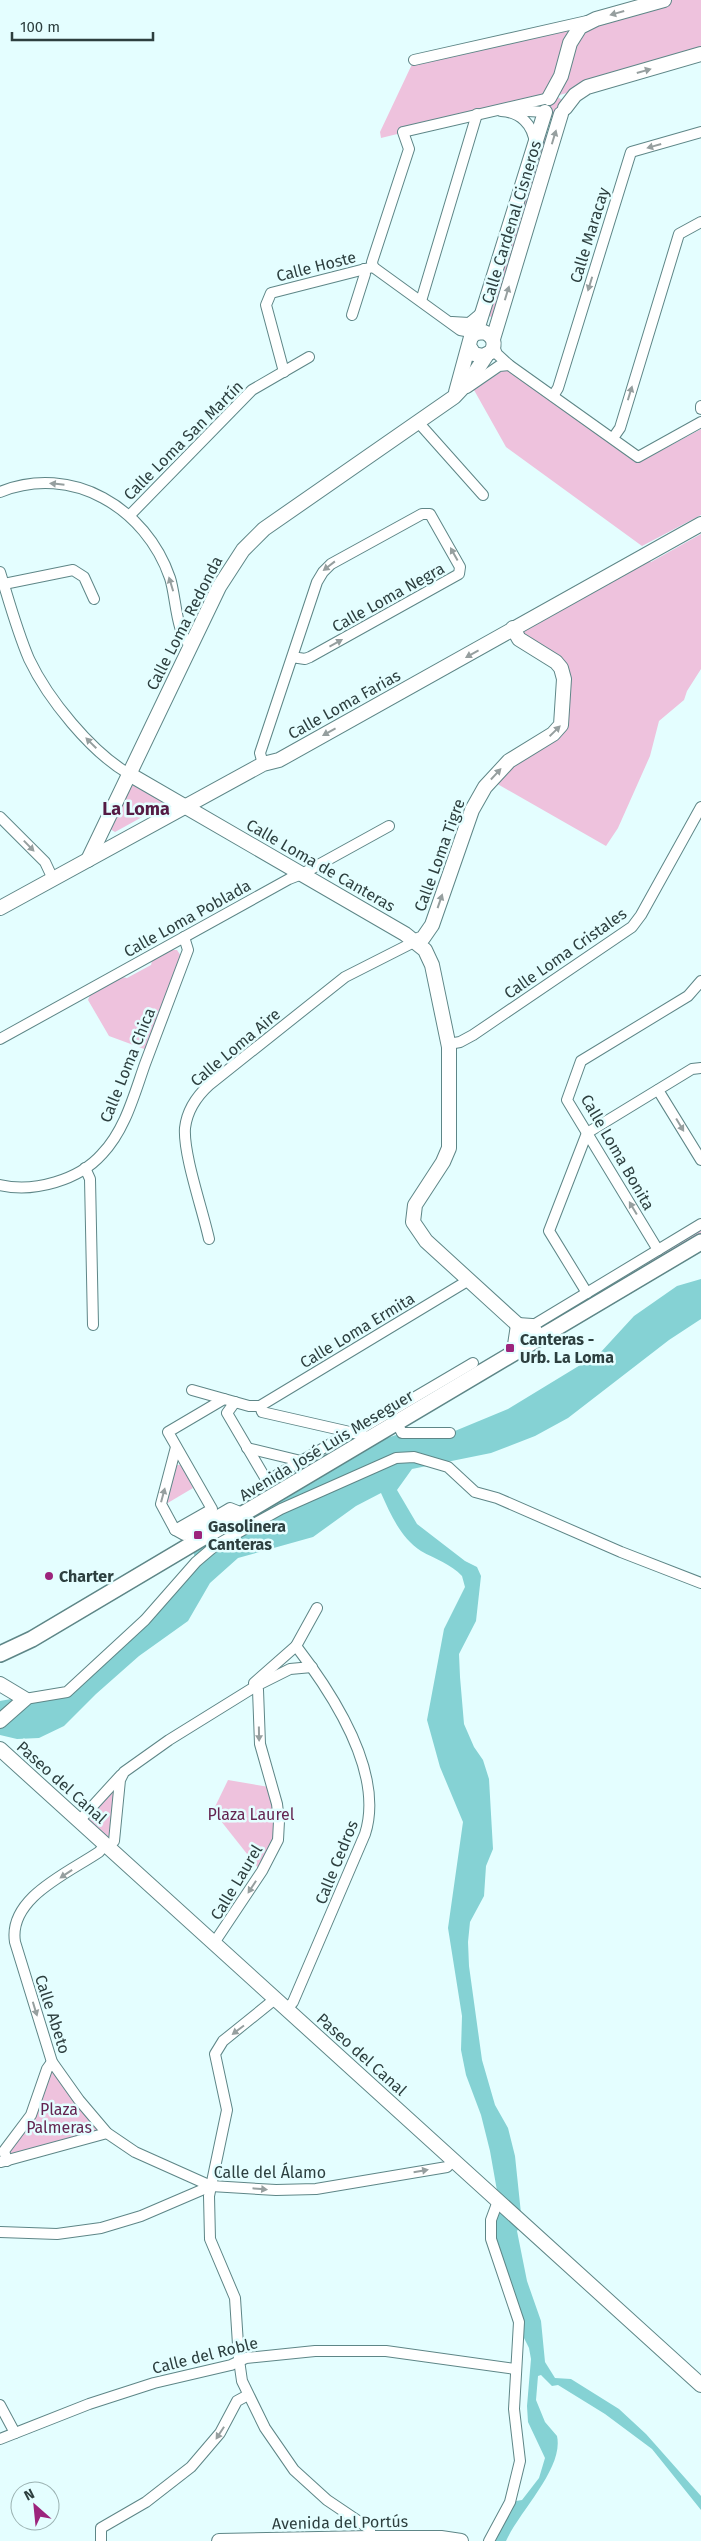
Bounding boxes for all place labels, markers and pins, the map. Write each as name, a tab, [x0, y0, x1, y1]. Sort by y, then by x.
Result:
place label: Canteras - Urb. La Loma	[520, 1330, 614, 1367]
marker: Canteras - Urb. La Loma	[504, 1342, 516, 1354]
place label: Gasolinera Canteras	[208, 1517, 286, 1554]
marker: Gasolinera Canteras	[192, 1529, 204, 1541]
place label: Charter	[59, 1567, 114, 1586]
marker: Charter	[43, 1570, 55, 1582]

